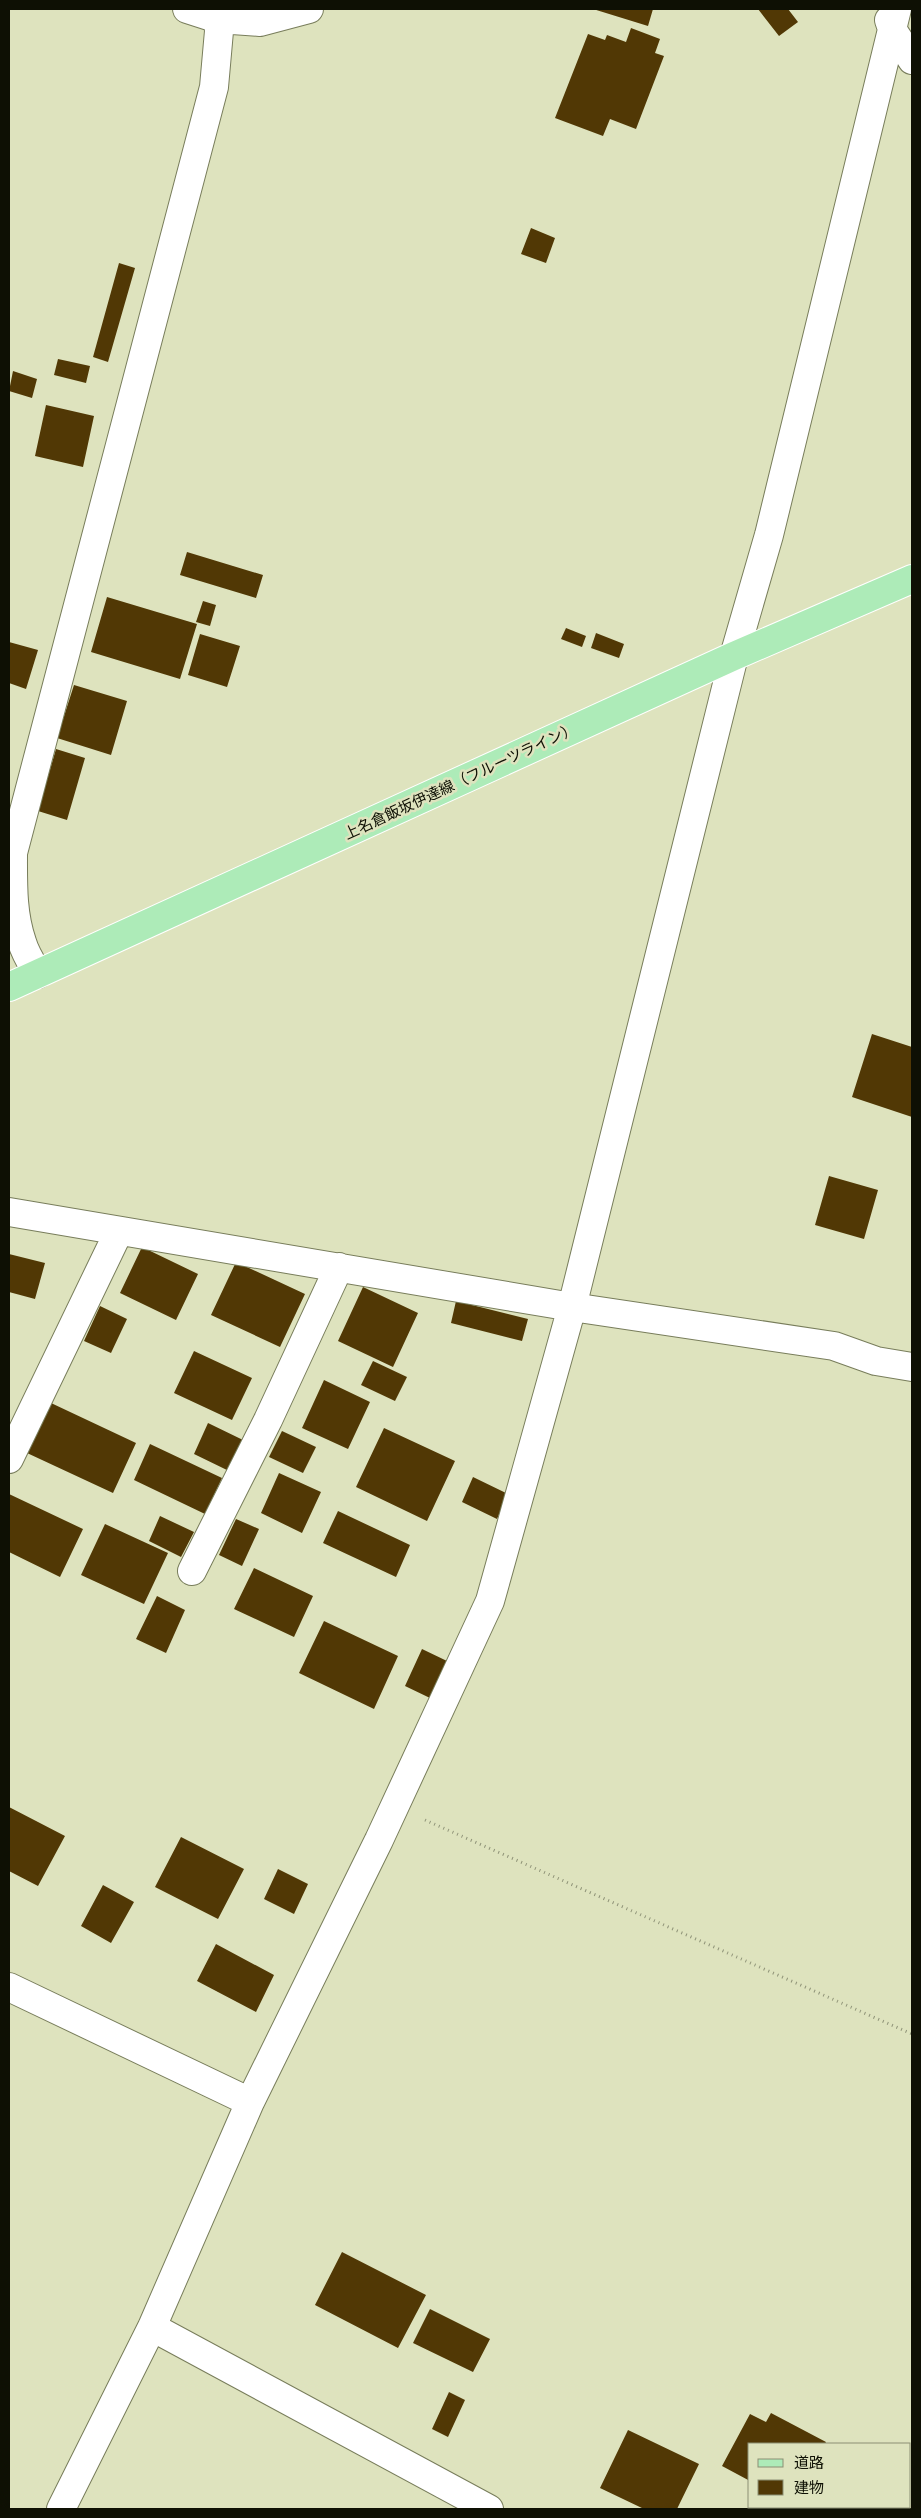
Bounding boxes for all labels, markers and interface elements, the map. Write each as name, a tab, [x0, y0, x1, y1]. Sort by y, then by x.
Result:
street label: 上名倉飯坂伊達線（フルーツライン）	[341, 719, 579, 843]
legend	[748, 2443, 911, 2508]
text: 道路	[794, 2454, 824, 2471]
text: 建物	[794, 2479, 824, 2496]

